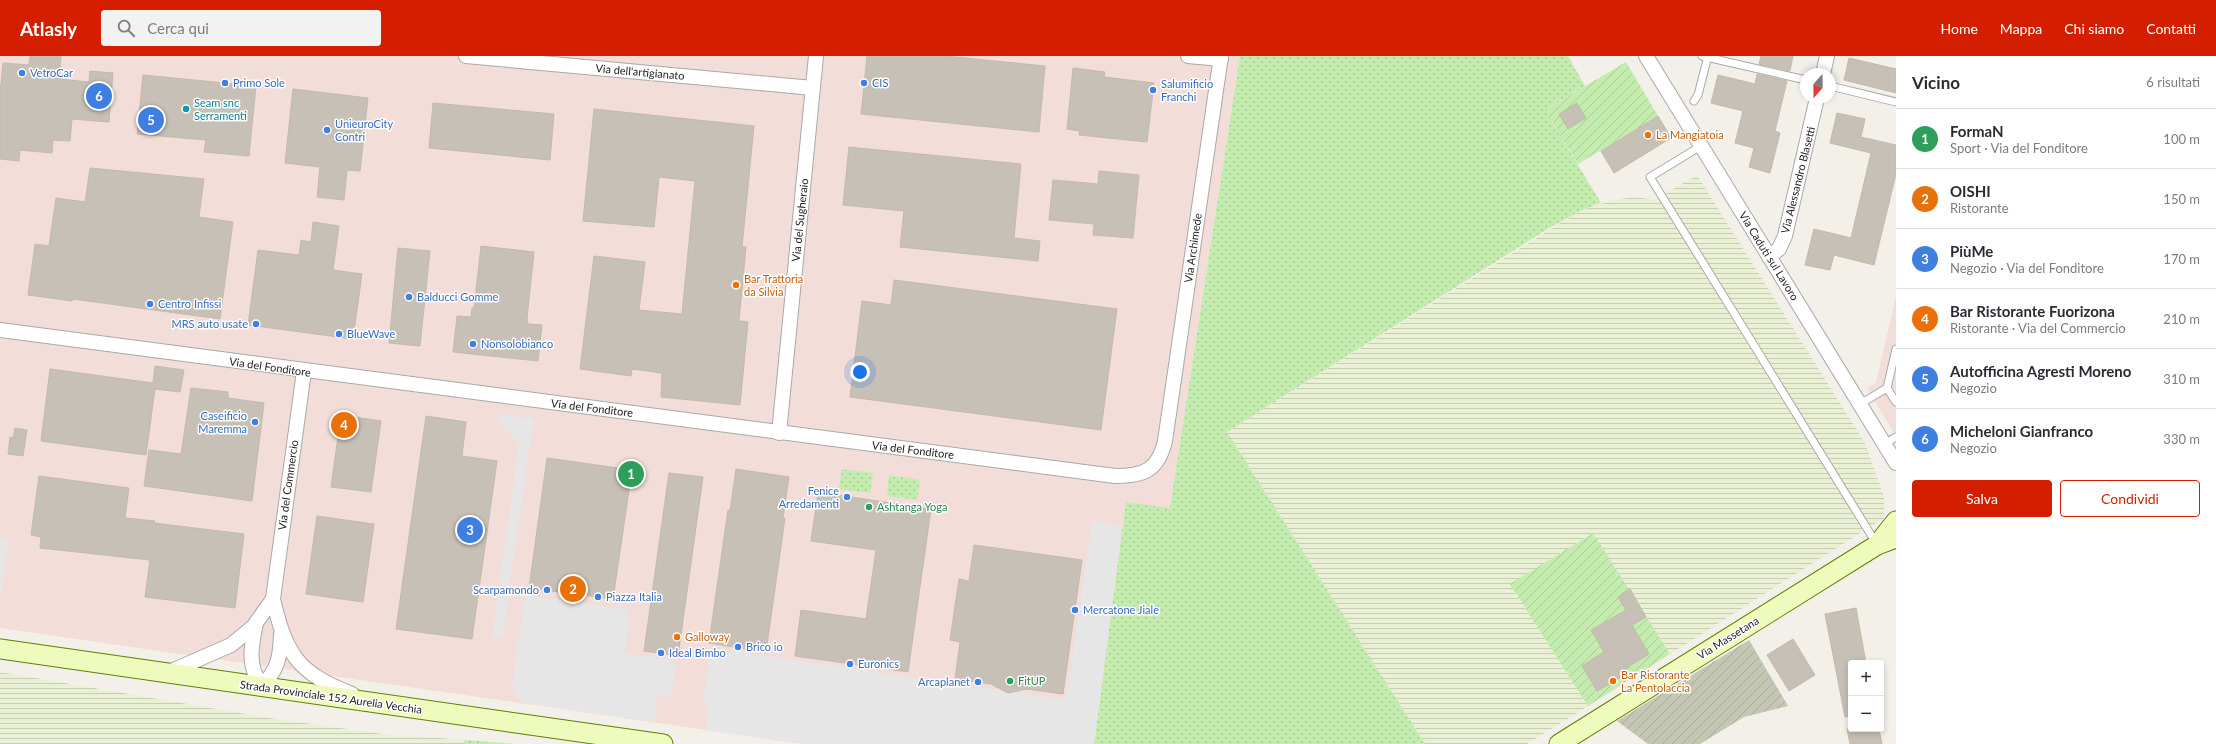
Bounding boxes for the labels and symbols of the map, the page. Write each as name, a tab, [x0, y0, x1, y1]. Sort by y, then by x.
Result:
street label: Via dell'artigianato	[595, 61, 685, 82]
place label: VetroCar	[30, 66, 73, 79]
marker: VetroCar	[17, 68, 27, 78]
north arrow	[1800, 68, 1836, 104]
place label: Primo Sole	[233, 76, 285, 89]
place label: CIS	[872, 76, 888, 89]
place label: Salumificio Franchi	[1161, 77, 1213, 103]
marker: Primo Sole	[220, 78, 230, 88]
marker: CIS	[859, 78, 869, 88]
pin: 6	[86, 81, 112, 111]
marker: Salumificio Franchi	[1148, 85, 1158, 95]
place label: Seam snc Serramenti	[194, 96, 247, 122]
marker: Seam snc Serramenti	[181, 104, 191, 114]
pin: 5	[138, 105, 164, 135]
place label: UnieuroCity Contri	[335, 117, 394, 143]
marker: UnieuroCity Contri	[322, 125, 332, 135]
street label: Via Alessandro Blasetti	[1778, 125, 1817, 235]
place label: La Mangiatoia	[1656, 128, 1724, 141]
marker: La Mangiatoia	[1643, 130, 1653, 140]
street label: Via del Sugheraio	[789, 178, 810, 262]
street label: Via Caduti sul Lavoro	[1737, 209, 1802, 302]
street label: Via Archimede	[1181, 212, 1204, 284]
place label: Bar Trattoria da Silvia	[744, 272, 803, 298]
marker: Bar Trattoria da Silvia	[731, 280, 741, 290]
place label: Balducci Gomme	[417, 290, 499, 303]
marker: Balducci Gomme	[404, 292, 414, 302]
place label: Centro Infissi	[158, 297, 222, 310]
marker: Centro Infissi	[145, 299, 155, 309]
place label: MRS auto usate	[172, 317, 248, 330]
marker: MRS auto usate	[251, 319, 261, 329]
place label: BlueWave	[347, 327, 396, 340]
marker: BlueWave	[334, 329, 344, 339]
place label: Nonsolobianco	[481, 337, 553, 350]
marker: Nonsolobianco	[468, 339, 478, 349]
street label: Via del Fonditore	[228, 354, 312, 379]
your location	[850, 362, 870, 382]
street label: Via del Fonditore	[550, 396, 634, 419]
place label: Caseificio Maremma	[198, 409, 247, 435]
pin: 4	[331, 410, 357, 440]
marker: Caseificio Maremma	[250, 417, 260, 427]
street label: Via del Fonditore	[871, 438, 955, 461]
street label: Via del Commercio	[275, 439, 300, 531]
pin: 1	[618, 459, 644, 489]
place label: Fenice Arredamenti	[779, 484, 839, 510]
marker: Fenice Arredamenti	[842, 492, 852, 502]
place label: Ashtanga Yoga	[877, 500, 947, 513]
marker: Ashtanga Yoga	[864, 502, 874, 512]
pin: 3	[457, 515, 483, 545]
pin: 2	[560, 574, 586, 604]
place label: Scarpamondo	[473, 583, 539, 596]
marker: Scarpamondo	[542, 585, 552, 595]
place label: Piazza Italia	[606, 590, 662, 603]
marker: Piazza Italia	[593, 592, 603, 602]
place label: Mercatone Jiale	[1083, 603, 1159, 616]
marker: Mercatone Jiale	[1070, 605, 1080, 615]
street label: Via Massetana	[1695, 613, 1761, 662]
place label: Galloway	[685, 630, 730, 643]
marker: Galloway	[672, 632, 682, 642]
place label: Brico io	[746, 640, 783, 653]
marker: Brico io	[733, 642, 743, 652]
place label: Ideal Bimbo	[669, 646, 726, 659]
marker: Ideal Bimbo	[656, 648, 666, 658]
place label: Euronics	[858, 657, 899, 670]
marker: Euronics	[845, 659, 855, 669]
place label: Bar Ristorante La Pentolaccia	[1621, 668, 1690, 694]
place label: FitUP	[1018, 674, 1046, 687]
place label: Arcaplanet	[918, 675, 970, 688]
marker: FitUP	[1005, 676, 1015, 686]
marker: Bar Ristorante La Pentolaccia	[1608, 676, 1618, 686]
street label: Strada Provinciale 152 Aurelia Vecchia	[239, 677, 423, 716]
marker: Arcaplanet	[973, 677, 983, 687]

